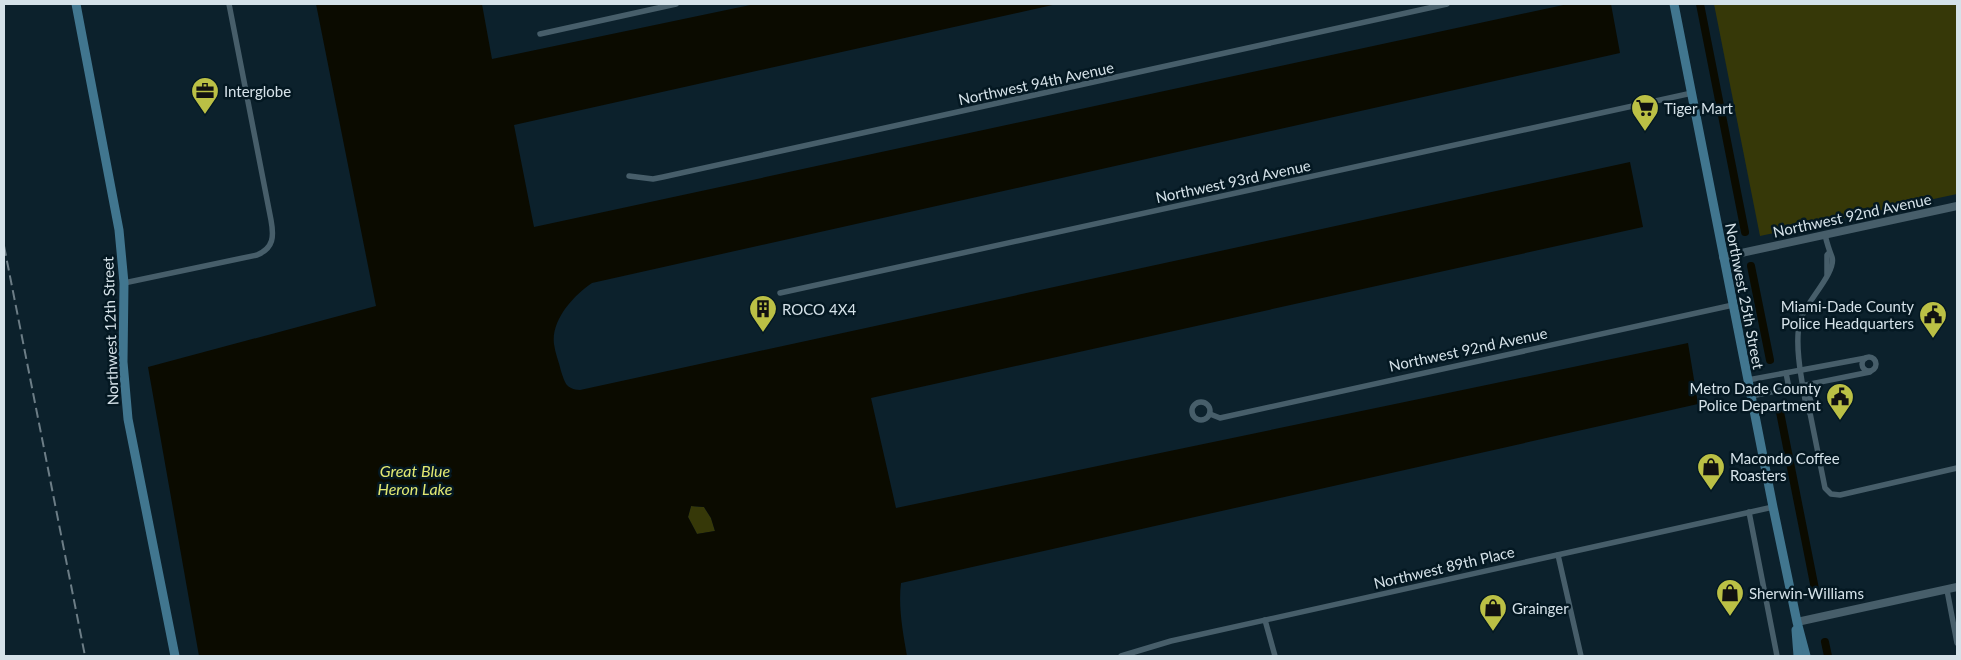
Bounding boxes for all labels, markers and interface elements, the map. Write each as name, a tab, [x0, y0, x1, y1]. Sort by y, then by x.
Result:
street label: Northwest 94th Avenue	[957, 58, 1115, 108]
office icon: Interglobe	[190, 76, 220, 115]
place label: Interglobe	[224, 82, 291, 100]
supermarket icon: Tiger Mart	[1630, 93, 1660, 132]
place label: Tiger Mart	[1664, 99, 1734, 117]
street label: Northwest 93rd Avenue	[1154, 156, 1312, 206]
street label: Northwest 92nd Avenue	[1771, 189, 1933, 241]
street label: Northwest 25th Street	[1722, 221, 1768, 371]
street label: Northwest 12th Street	[98, 256, 122, 406]
building icon: ROCO 4X4	[748, 294, 778, 333]
place label: Miami-Dade County Police Headquarters	[1781, 297, 1914, 332]
place label: ROCO 4X4	[782, 300, 856, 318]
public building icon: Miami-Dade County Police Headquarters	[1918, 300, 1948, 339]
street label: Northwest 92nd Avenue	[1387, 323, 1549, 375]
place label: Metro Dade County Police Department	[1690, 379, 1822, 414]
public building icon: Metro Dade County Police Department	[1825, 382, 1855, 421]
place label: Macondo Coffee Roasters	[1730, 449, 1840, 484]
shop icon: Macondo Coffee Roasters	[1696, 452, 1726, 491]
water label: Great Blue Heron Lake	[378, 461, 453, 498]
street label: Northwest 89th Place	[1372, 542, 1516, 592]
shop icon: Sherwin-Williams	[1715, 578, 1745, 617]
place label: Sherwin-Williams	[1749, 584, 1864, 602]
shop icon: Grainger	[1478, 593, 1508, 632]
place label: Grainger	[1512, 599, 1569, 617]

